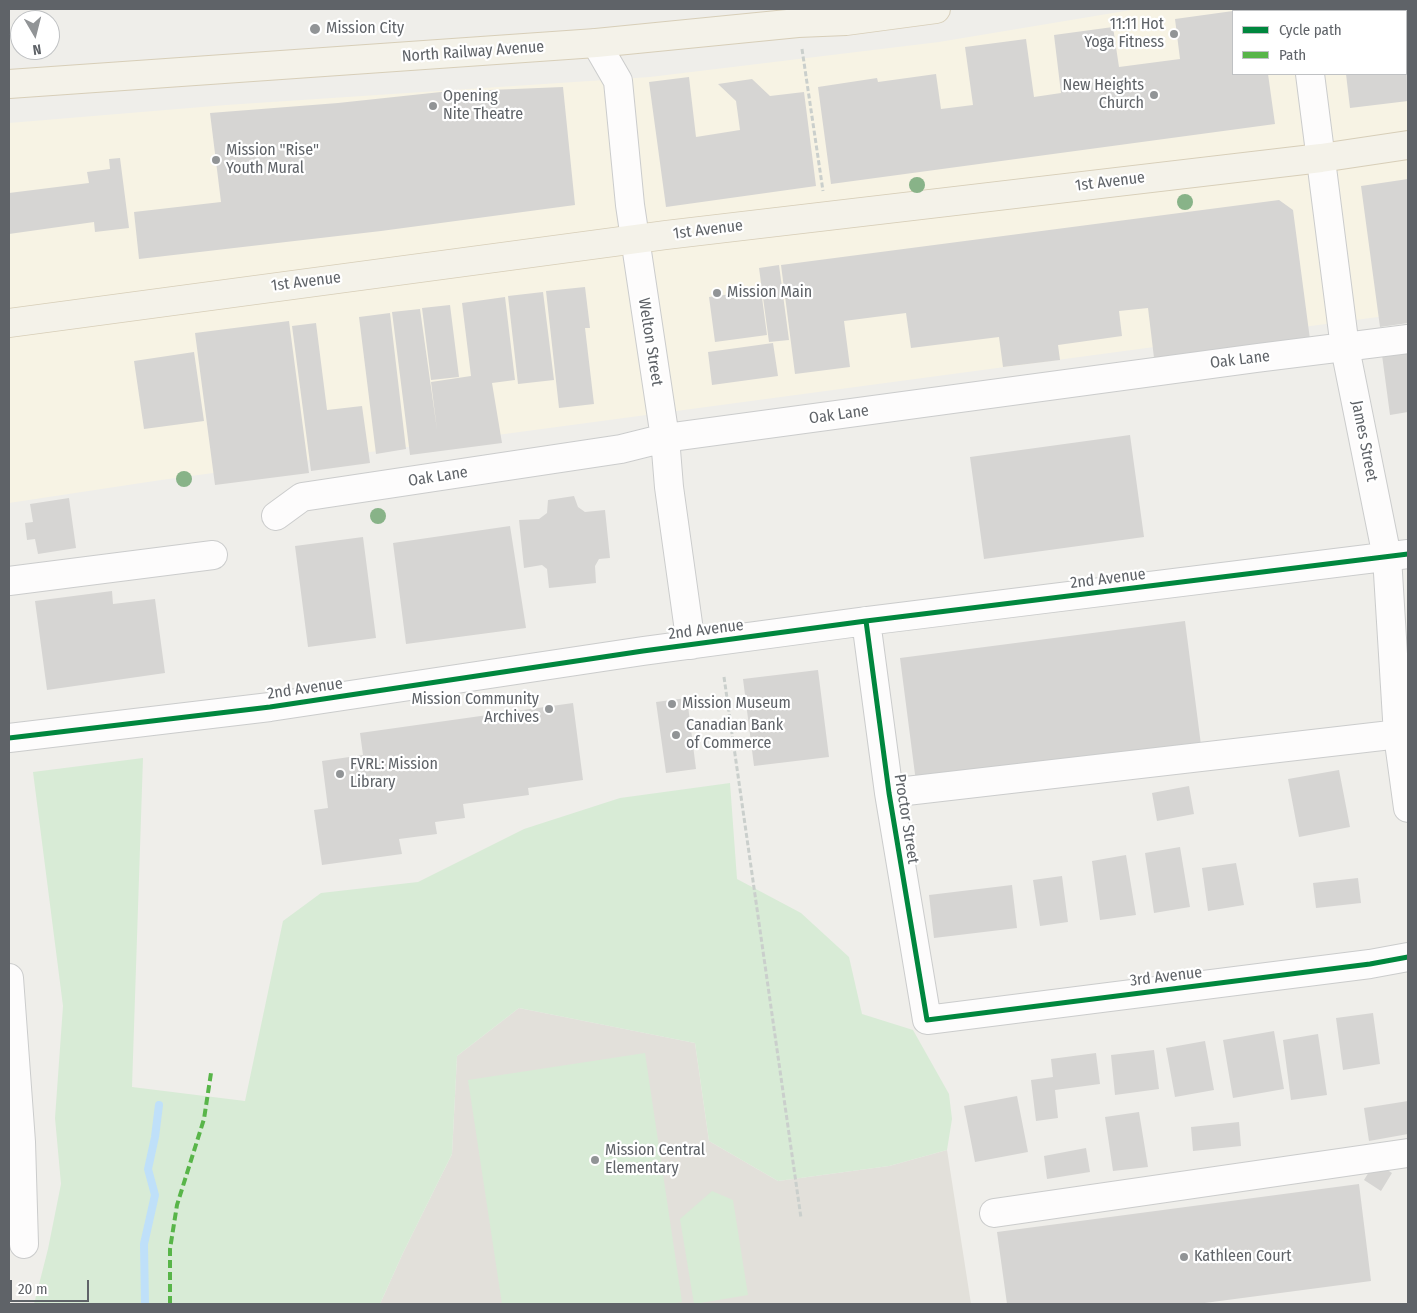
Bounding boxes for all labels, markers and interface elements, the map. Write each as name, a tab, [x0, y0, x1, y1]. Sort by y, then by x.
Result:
north arrow	[10, 10, 60, 60]
legend	[1232, 10, 1407, 75]
place label: 11:11 Hot Yoga Fitness	[1084, 15, 1164, 53]
place label: Mission City	[326, 19, 404, 39]
text: Cycle path	[1279, 21, 1342, 39]
marker: Mission City	[308, 22, 322, 36]
marker: 11:11 Hot Yoga Fitness	[1168, 28, 1180, 40]
street label: North Railway Avenue	[401, 37, 545, 67]
text: N	[32, 40, 42, 58]
text: Path	[1279, 46, 1306, 64]
place label: New Heights Church	[1062, 76, 1144, 114]
place label: Opening Nite Theatre	[443, 87, 523, 125]
marker: New Heights Church	[1148, 89, 1160, 101]
marker: Opening Nite Theatre	[427, 100, 439, 112]
place label: Mission "Rise" Youth Mural	[226, 141, 319, 179]
marker: Mission "Rise" Youth Mural	[210, 154, 222, 166]
street label: 1st Avenue	[1074, 168, 1146, 196]
street label: 1st Avenue	[672, 216, 744, 244]
street label: 1st Avenue	[270, 268, 342, 296]
place label: Mission Main	[727, 283, 812, 303]
marker: Mission Main	[711, 287, 723, 299]
street label: Welton Street	[634, 297, 666, 387]
street label: Oak Lane	[1209, 347, 1271, 373]
street label: James Street	[1347, 399, 1381, 483]
street label: Oak Lane	[808, 401, 870, 429]
street label: Oak Lane	[407, 463, 469, 491]
street label: 2nd Avenue	[1069, 565, 1147, 593]
street label: 2nd Avenue	[667, 616, 745, 644]
street label: 2nd Avenue	[266, 674, 344, 704]
place label: Mission Community Archives	[411, 690, 539, 728]
place label: Mission Museum	[682, 694, 791, 714]
marker: Mission Museum	[666, 698, 678, 710]
marker: Mission Community Archives	[543, 703, 555, 715]
place label: Canadian Bank of Commerce	[686, 716, 783, 754]
marker: Canadian Bank of Commerce	[670, 729, 682, 741]
place label: FVRL: Mission Library	[350, 755, 438, 793]
marker: FVRL: Mission Library	[334, 768, 346, 780]
street label: Proctor Street	[889, 773, 923, 865]
street label: 3rd Avenue	[1129, 963, 1203, 991]
place label: Mission Central Elementary	[605, 1141, 705, 1179]
marker: Mission Central Elementary	[589, 1154, 601, 1166]
place label: Kathleen Court	[1194, 1247, 1291, 1267]
marker: Kathleen Court	[1178, 1251, 1190, 1263]
scale bar	[12, 1270, 91, 1302]
text: 20 m	[18, 1280, 48, 1298]

